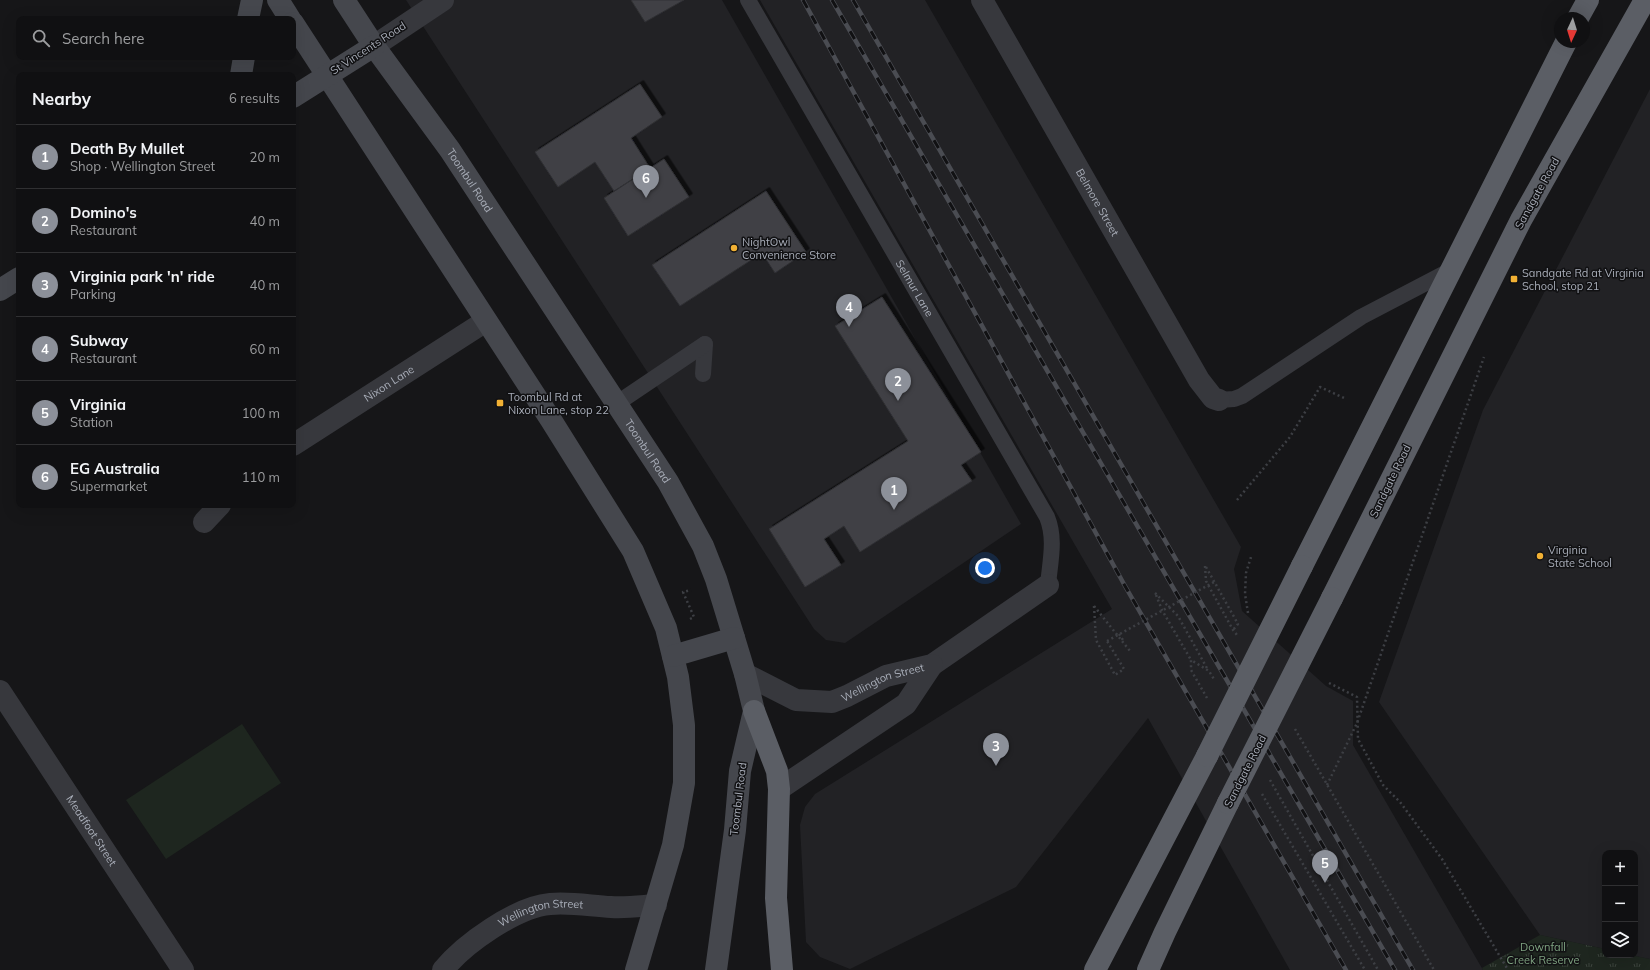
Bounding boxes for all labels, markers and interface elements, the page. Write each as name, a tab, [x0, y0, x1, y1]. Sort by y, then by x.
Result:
north arrow	[1554, 12, 1590, 48]
search box	[16, 16, 296, 60]
street label: St Vincents Road	[328, 18, 408, 78]
icon: search	[30, 27, 52, 49]
text: Search here	[62, 29, 144, 48]
text: Nearby	[32, 88, 91, 109]
text: 6 results	[229, 90, 280, 106]
text: Death By Mullet	[70, 139, 184, 158]
street label: Toombul Road	[444, 146, 496, 215]
text: 1	[41, 149, 49, 165]
text: 20 m	[250, 149, 280, 165]
street label: Sandgate Road	[1512, 155, 1562, 231]
text: Shop · Wellington Street	[70, 158, 215, 174]
pin: 6	[633, 165, 659, 198]
street label: Belmore Street	[1073, 166, 1122, 239]
text: Domino's	[70, 203, 137, 222]
text: 2	[41, 213, 49, 229]
text: 40 m	[250, 213, 280, 229]
text: Restaurant	[70, 222, 137, 238]
place label: NightOwl Convenience Store	[742, 235, 836, 262]
marker: NightOwl Convenience Store	[729, 243, 739, 253]
street label: Selmur Lane	[893, 257, 937, 319]
place label: Sandgate Rd at Virginia School, stop 21	[1522, 266, 1644, 293]
text: Virginia park 'n' ride	[70, 267, 215, 286]
marker: Sandgate Rd at Virginia School, stop 21	[1509, 274, 1519, 284]
text: 3	[41, 277, 49, 293]
text: 40 m	[250, 277, 280, 293]
text: Parking	[70, 286, 116, 302]
pin: 4	[836, 294, 862, 327]
text: Subway	[70, 331, 128, 350]
text: 4	[41, 341, 49, 357]
text: 60 m	[250, 341, 280, 357]
text: Restaurant	[70, 350, 137, 366]
street label: Nixon Lane	[361, 362, 417, 405]
pin: 2	[885, 368, 911, 401]
place label: Toombul Rd at Nixon Lane, stop 22	[508, 390, 609, 417]
text: Virginia	[70, 395, 126, 414]
marker: Toombul Rd at Nixon Lane, stop 22	[495, 398, 505, 408]
text: 5	[41, 405, 49, 421]
text: 100 m	[242, 405, 280, 421]
text: Station	[70, 414, 113, 430]
street label: Toombul Road	[622, 417, 674, 486]
street label: Sandgate Road	[1366, 442, 1414, 520]
text: EG Australia	[70, 459, 160, 478]
text: 6	[41, 469, 49, 485]
text: 110 m	[242, 469, 280, 485]
pin: 1	[881, 477, 907, 510]
text: Supermarket	[70, 478, 147, 494]
place label: Virginia State School	[1548, 543, 1612, 570]
marker: Virginia State School	[1535, 551, 1545, 561]
your location	[975, 558, 995, 578]
street label: Wellington Street	[839, 660, 926, 705]
street label: Sandgate Road	[1221, 732, 1269, 810]
pin: 3	[983, 733, 1009, 766]
street label: Toombul Road	[727, 762, 749, 836]
street label: Meadfoot Street	[63, 793, 120, 869]
pin: 5	[1312, 850, 1338, 883]
map controls	[1602, 850, 1638, 958]
button: +	[1602, 850, 1638, 886]
button: −	[1602, 886, 1638, 922]
street label: Wellington Street	[495, 896, 584, 930]
button: layers	[1602, 922, 1638, 958]
park label: Downfall Creek Reserve	[1507, 940, 1579, 967]

